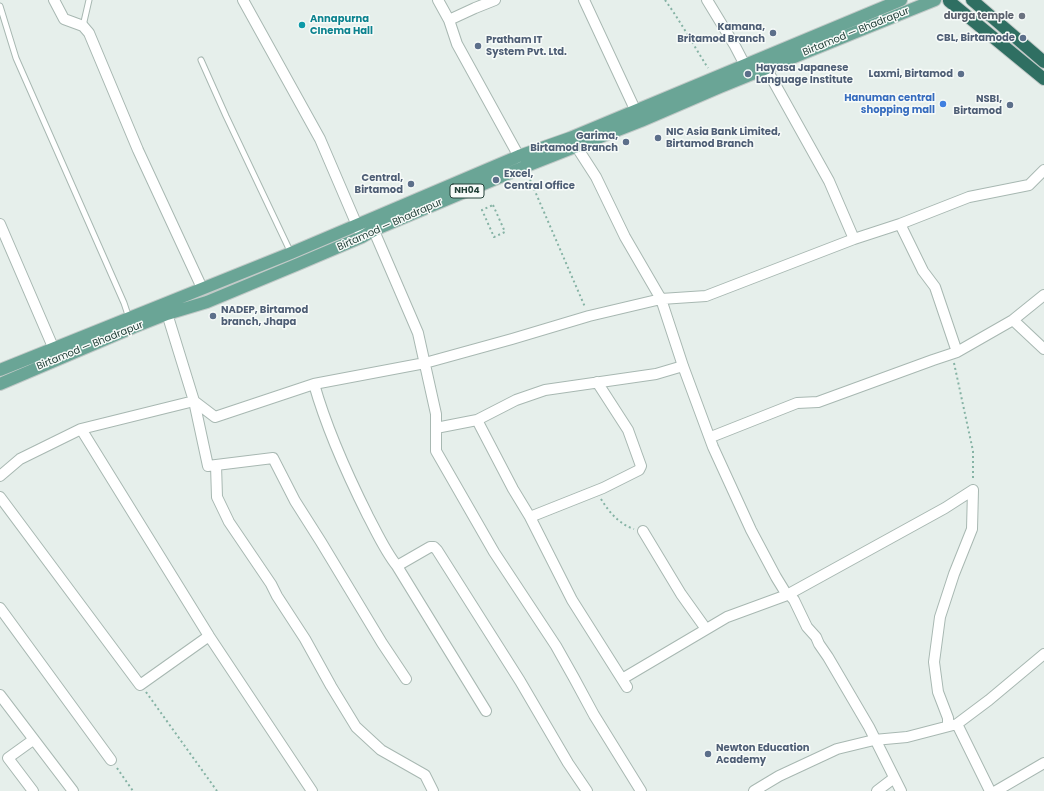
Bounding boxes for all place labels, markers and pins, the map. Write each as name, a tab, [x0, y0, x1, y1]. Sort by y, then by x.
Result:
place label: durga temple	[944, 10, 1014, 22]
marker: durga temple	[1017, 11, 1027, 21]
place label: Annapurna CInema Hall	[310, 13, 373, 36]
marker: Annapurna CInema Hall	[297, 20, 307, 30]
place label: Kamana, Britamod Branch	[677, 21, 765, 44]
marker: Kamana, Britamod Branch	[768, 28, 778, 38]
place label: CBL, Birtamode	[936, 32, 1015, 44]
marker: CBL, Birtamode	[1018, 33, 1028, 43]
place label: Pratham IT System Pvt. Ltd.	[486, 34, 567, 58]
marker: Pratham IT System Pvt. Ltd.	[473, 41, 483, 51]
place label: Hayasa Japanese Language Institute	[756, 62, 853, 86]
place label: Laxmi, Birtamod	[869, 68, 953, 80]
marker: Hayasa Japanese Language Institute	[743, 69, 753, 79]
marker: Laxmi, Birtamod	[956, 69, 966, 79]
place label: Hanuman central shopping mall	[844, 92, 935, 116]
place label: NSBI, Birtamod	[954, 93, 1002, 116]
marker: Hanuman central shopping mall	[938, 99, 948, 109]
marker: NSBI, Birtamod	[1005, 100, 1015, 110]
place label: NIC Asia Bank Limited, Birtamod Branch	[666, 126, 781, 150]
place label: Garima, Birtamod Branch	[530, 130, 618, 154]
marker: NIC Asia Bank Limited, Birtamod Branch	[653, 133, 663, 143]
marker: Garima, Birtamod Branch	[621, 137, 631, 147]
place label: Excel, Central Office	[504, 168, 575, 192]
place label: Central, Birtamod	[355, 172, 403, 196]
marker: Excel, Central Office	[491, 175, 501, 185]
marker: Central, Birtamod	[406, 179, 416, 189]
place label: NADEP, Birtamod branch, Jhapa	[221, 304, 308, 328]
marker: NADEP, Birtamod branch, Jhapa	[208, 311, 218, 321]
place label: Newton Education Academy	[716, 742, 810, 766]
marker: Newton Education Academy	[703, 749, 713, 759]

